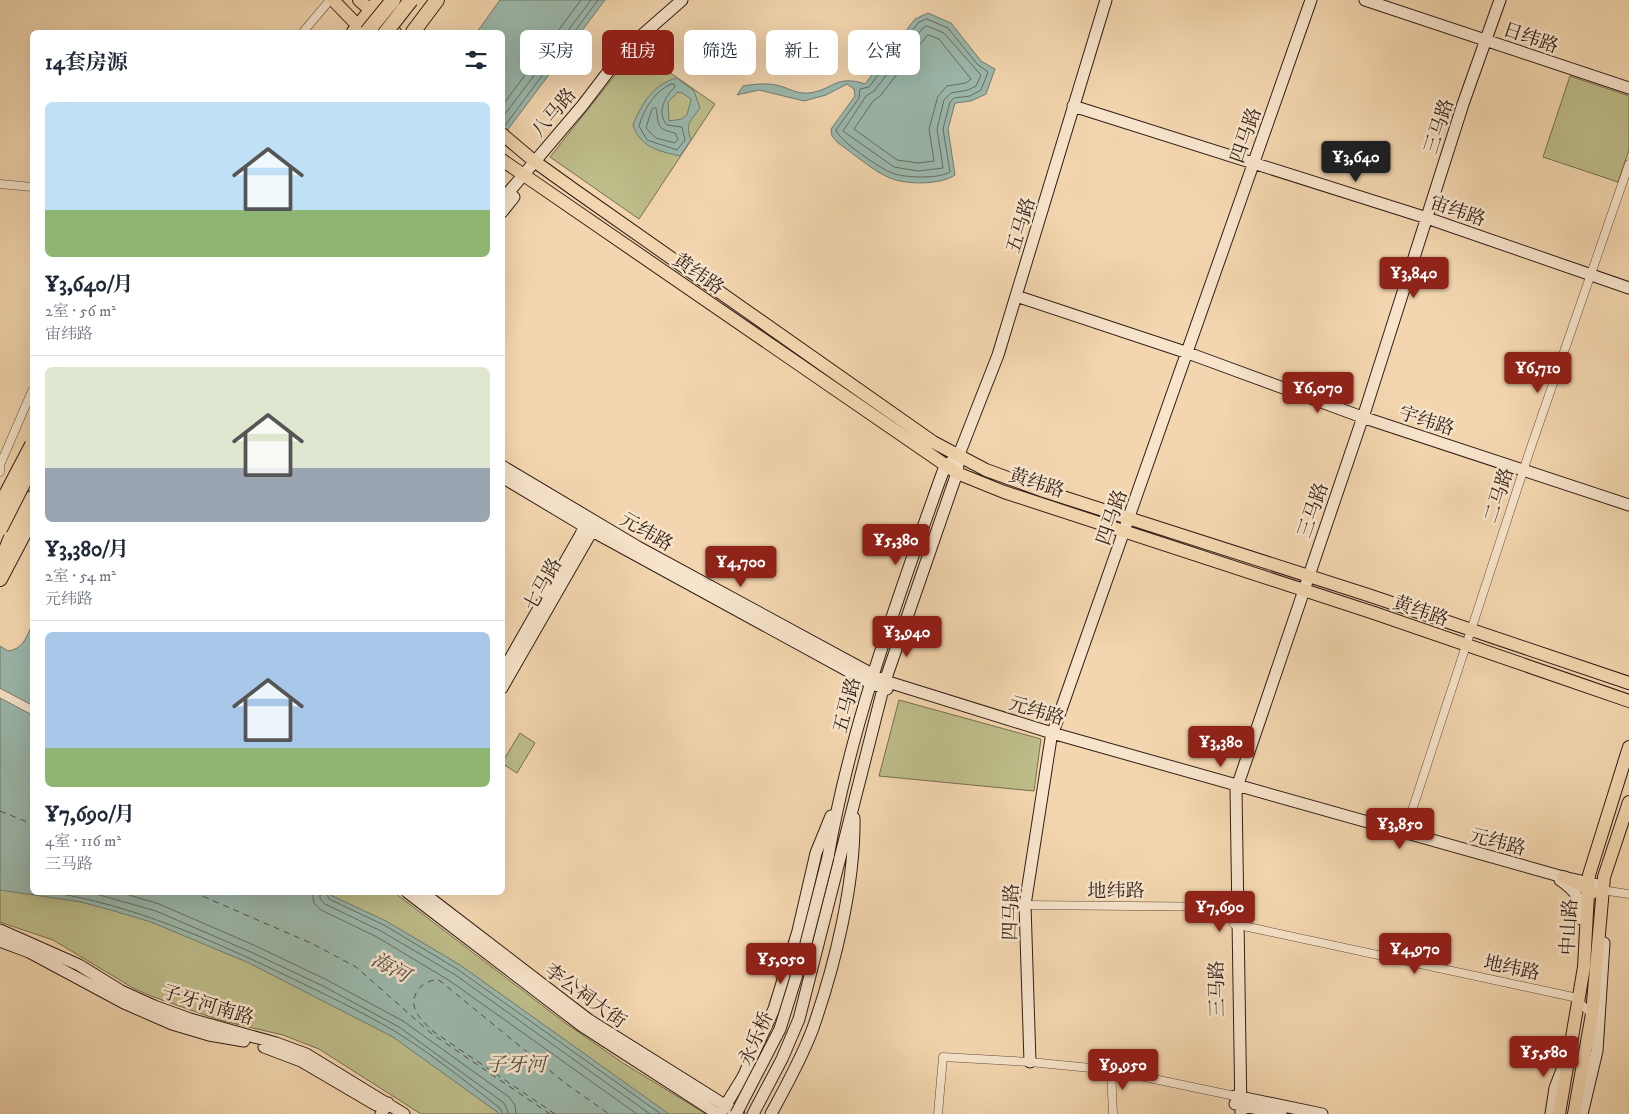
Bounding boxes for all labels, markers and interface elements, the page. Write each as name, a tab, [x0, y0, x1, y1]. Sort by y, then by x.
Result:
street label: 日纬路	[1500, 18, 1561, 59]
chip: 买房	[520, 30, 592, 75]
chip: 租房	[602, 30, 674, 75]
chip: 筛选	[684, 30, 756, 75]
chip: 新上	[766, 30, 838, 75]
chip: 公寓	[848, 30, 920, 75]
icon: filters	[462, 46, 490, 74]
text: 14套房源	[45, 50, 128, 76]
street label: 八马路	[527, 84, 581, 142]
street label: 三马路	[1420, 96, 1459, 157]
street label: 四马路	[1226, 105, 1267, 166]
icon: home	[223, 134, 313, 224]
pin: ¥3,640	[1315, 140, 1397, 183]
text: ¥3,640	[1332, 147, 1380, 167]
street label: 宙纬路	[1427, 191, 1488, 232]
street label: 五马路	[1002, 195, 1041, 256]
street label: 黄纬路	[668, 248, 728, 300]
pin: ¥3,840	[1373, 256, 1455, 299]
text: ¥3,840	[1391, 263, 1437, 283]
text: ¥3,640/月	[45, 272, 134, 298]
text: 2室 · 56 m²	[45, 301, 116, 321]
text: 宙纬路	[45, 324, 93, 344]
pin: ¥6,710	[1497, 352, 1579, 394]
text: ¥6,710	[1515, 358, 1561, 378]
pin: ¥6,070	[1277, 372, 1359, 414]
text: ¥6,070	[1293, 378, 1343, 398]
icon: home	[223, 400, 313, 490]
street label: 宇纬路	[1396, 402, 1457, 441]
street label: 黄纬路	[1006, 464, 1067, 503]
street label: 二马路	[1480, 465, 1519, 526]
street label: 三马路	[1293, 480, 1334, 541]
street label: 四马路	[1092, 487, 1133, 548]
street label: 元纬路	[616, 508, 677, 557]
pin: ¥5,380	[855, 524, 937, 566]
text: ¥5,380	[873, 530, 919, 550]
text: ¥3,380/月	[45, 537, 129, 563]
pin: ¥4,700	[700, 546, 782, 588]
text: ¥4,700	[716, 552, 766, 572]
street label: 七马路	[519, 554, 567, 615]
text: 2室 · 54 m²	[45, 566, 116, 586]
text: 元纬路	[45, 589, 93, 609]
street label: 黄纬路	[1390, 591, 1451, 632]
pin: ¥3,940	[866, 616, 948, 658]
text: ¥3,940	[884, 622, 930, 642]
icon: home	[223, 665, 313, 755]
street label: 五马路	[829, 675, 866, 736]
street label: 元纬路	[1006, 692, 1067, 731]
pin: ¥3,380	[1180, 726, 1262, 768]
text: ¥3,380	[1199, 732, 1243, 752]
text: ¥7,690/月	[45, 802, 135, 828]
pin: ¥3,850	[1359, 808, 1441, 850]
text: ¥3,850	[1377, 814, 1423, 834]
street label: 元纬路	[1467, 824, 1528, 861]
text: 4室 · 116 m²	[45, 831, 121, 851]
text: 三马路	[45, 854, 93, 874]
street label: 地纬路	[1087, 880, 1145, 903]
street label: 四马路	[999, 883, 1024, 941]
pin: ¥7,690	[1179, 890, 1261, 933]
text: ¥7,690	[1196, 897, 1244, 917]
street label: 中山路	[1557, 898, 1582, 956]
pin: ¥4,970	[1374, 932, 1456, 975]
text: ¥4,970	[1390, 939, 1440, 959]
pin: ¥5,050	[740, 942, 822, 985]
water label: 海河	[367, 948, 416, 990]
text: ¥5,050	[757, 949, 805, 969]
street label: 地纬路	[1481, 951, 1542, 986]
street label: 李公祠大街	[540, 959, 630, 1033]
street label: 三马路	[1206, 960, 1229, 1018]
street label: 子牙河南路	[159, 981, 256, 1030]
street label: 永乐桥	[734, 1008, 778, 1069]
pin: ¥5,580	[1503, 1036, 1585, 1078]
text: ¥5,580	[1521, 1042, 1567, 1062]
pin: ¥9,950	[1082, 1048, 1164, 1091]
water label: 子牙河	[486, 1053, 549, 1078]
text: ¥9,950	[1099, 1055, 1147, 1075]

